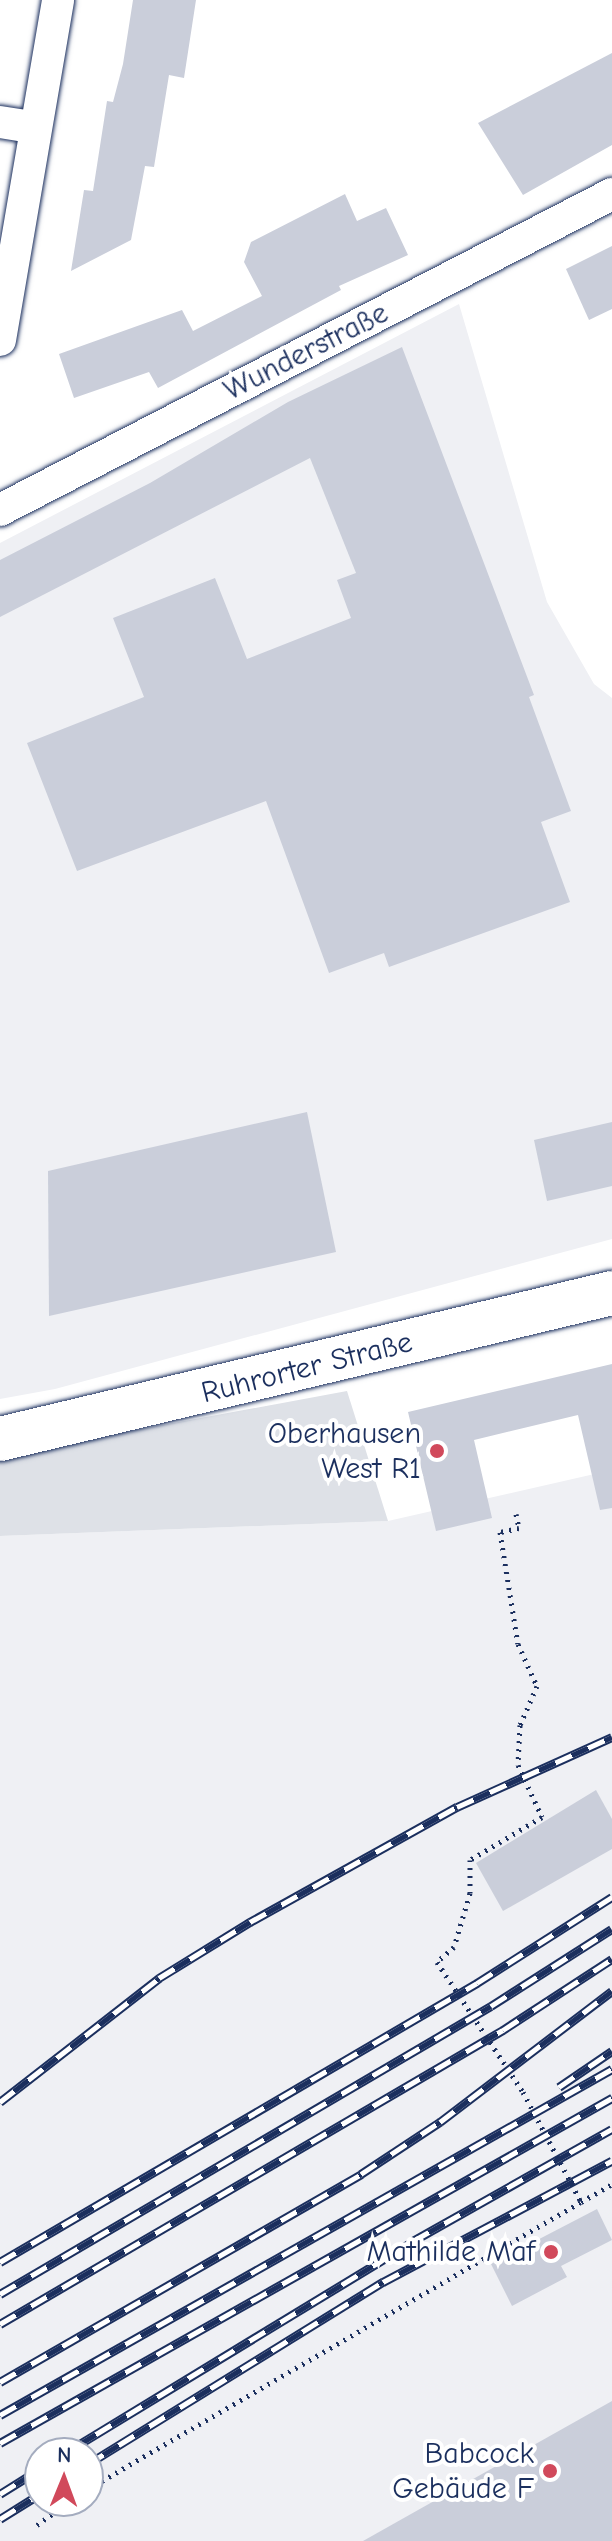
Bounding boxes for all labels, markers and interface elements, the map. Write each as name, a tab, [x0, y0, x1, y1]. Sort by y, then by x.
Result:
street label: Wunderstraße	[218, 295, 394, 409]
street label: Ruhrorter Straße	[198, 1324, 416, 1412]
place label: Oberhausen West R1	[268, 1416, 421, 1486]
marker: Oberhausen West R1	[428, 1442, 446, 1460]
place label: Mathilde Maf	[366, 2234, 535, 2270]
marker: Mathilde Maf	[542, 2243, 560, 2261]
place label: Babcock Gebäude F	[392, 2436, 534, 2506]
north arrow	[24, 2437, 104, 2517]
text: N	[57, 2442, 72, 2468]
marker: Babcock Gebäude F	[541, 2462, 559, 2480]

